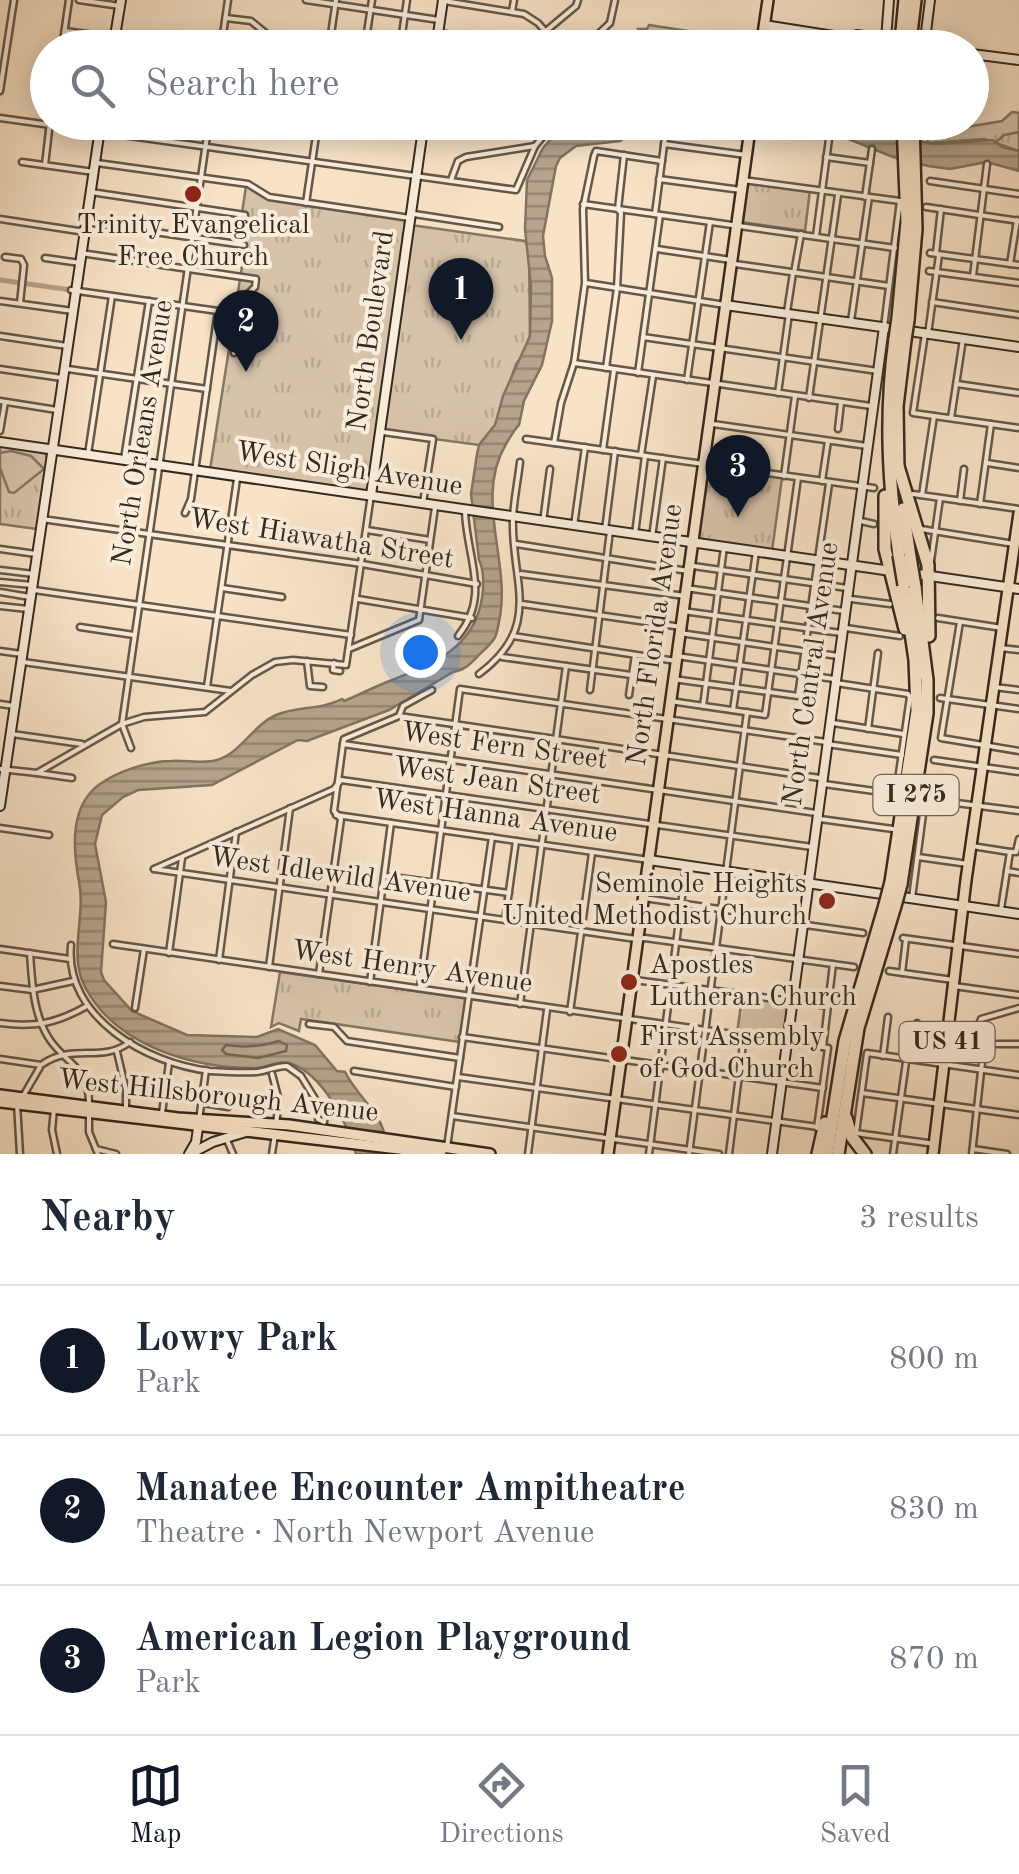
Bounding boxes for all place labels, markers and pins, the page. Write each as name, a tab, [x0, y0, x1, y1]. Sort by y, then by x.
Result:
marker: Trinity Evangelical Free Church	[182, 183, 204, 205]
place label: Trinity Evangelical Free Church	[76, 212, 310, 272]
pin: 1	[428, 258, 494, 340]
pin: 2	[214, 290, 278, 372]
pin: 3	[706, 434, 770, 517]
place label: Seminole Heights United Methodist Church	[502, 871, 807, 931]
marker: Seminole Heights United Methodist Church	[816, 890, 838, 912]
place label: Apostles Lutheran Church	[649, 952, 857, 1012]
marker: Apostles Lutheran Church	[618, 971, 640, 993]
place label: First Assembly of God Church	[639, 1024, 824, 1084]
marker: First Assembly of God Church	[608, 1043, 630, 1065]

